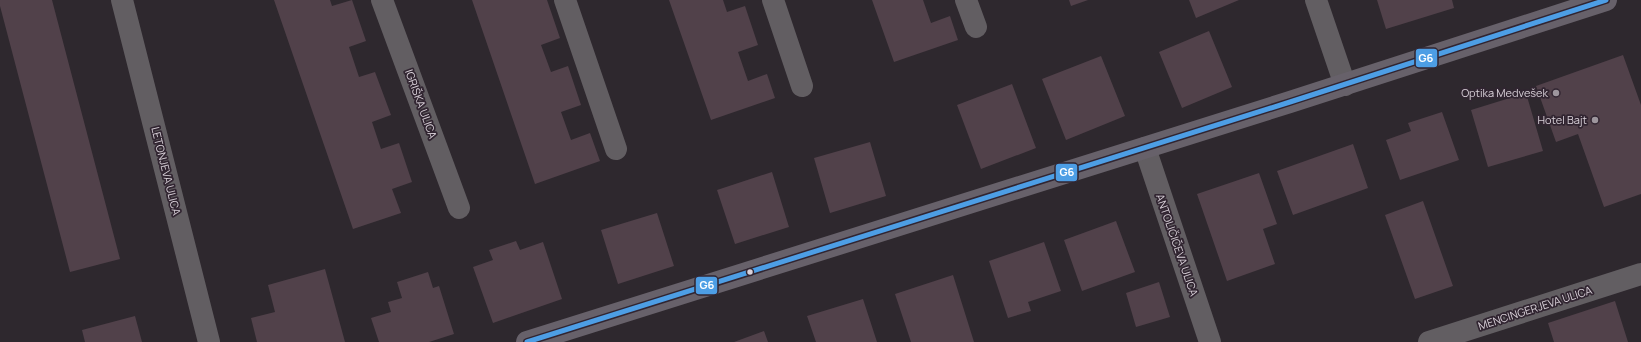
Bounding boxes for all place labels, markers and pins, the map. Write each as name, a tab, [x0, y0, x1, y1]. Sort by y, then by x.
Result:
place label: Optika Medvešek	[1461, 85, 1549, 100]
marker: Optika Medvešek	[1551, 88, 1561, 98]
place label: Hotel Bajt	[1538, 112, 1587, 127]
marker: Hotel Bajt	[1590, 115, 1600, 125]
unlabelled marker	[745, 267, 755, 277]

